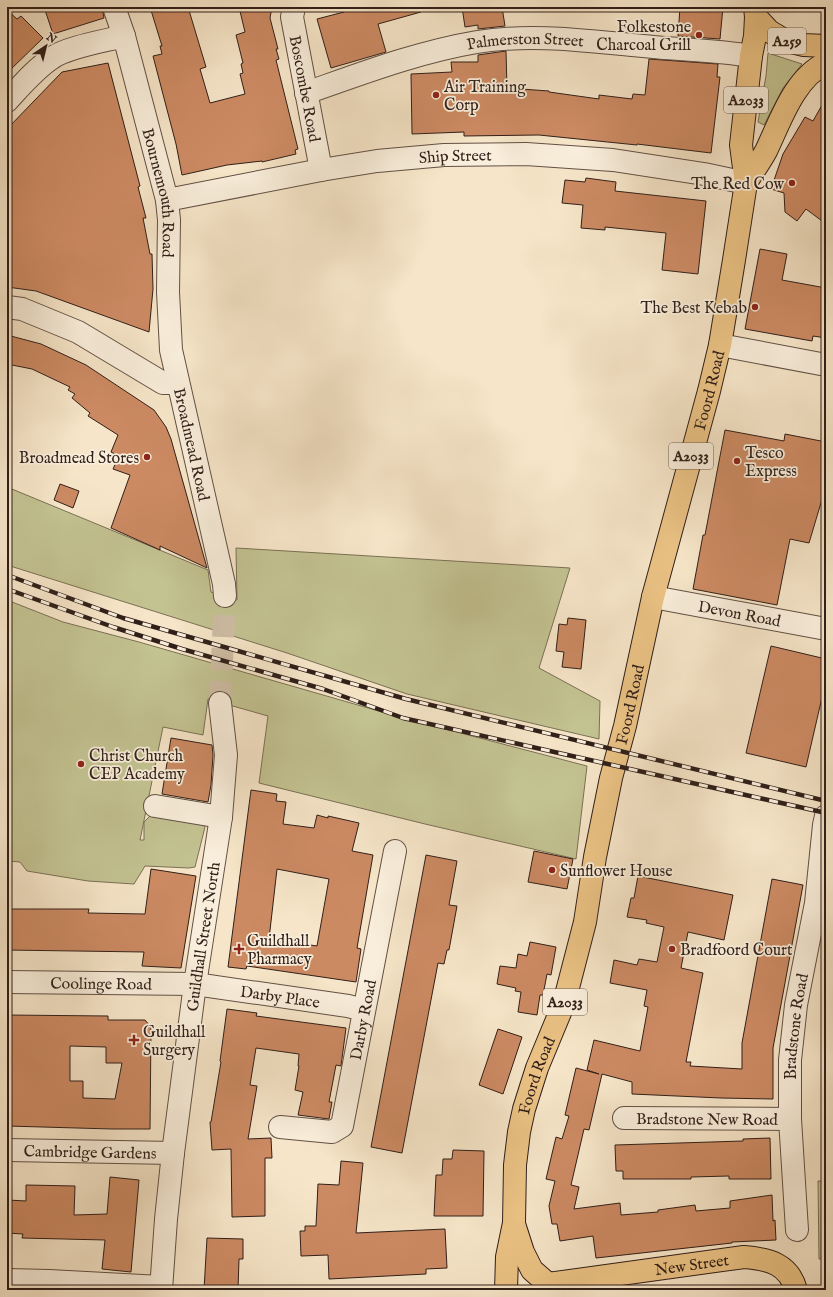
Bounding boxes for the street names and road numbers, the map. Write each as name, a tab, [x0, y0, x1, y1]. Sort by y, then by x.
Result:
road number: A259	[768, 28, 806, 54]
street label: Palmerston Street	[465, 30, 585, 56]
street label: Boscombe Road	[284, 34, 324, 144]
road number: A2033	[724, 87, 768, 113]
street label: Bournemouth Road	[137, 126, 177, 258]
street label: Ship Street	[418, 146, 492, 169]
street label: Foord Road	[691, 348, 730, 433]
street label: Broadmead Road	[168, 386, 213, 504]
road number: A2033	[669, 443, 713, 469]
street label: Devon Road	[696, 598, 783, 633]
street label: Foord Road	[612, 662, 650, 747]
street label: Guildhall Street North	[184, 860, 226, 1013]
street label: Bradstone Road	[782, 972, 814, 1080]
street label: Coolinge Road	[50, 974, 152, 996]
street label: Darby Road	[347, 978, 382, 1062]
street label: Darby Place	[239, 983, 321, 1014]
road number: A2033	[543, 989, 587, 1015]
street label: Foord Road	[515, 1034, 561, 1117]
street label: Bradstone New Road	[636, 1110, 778, 1131]
street label: Cambridge Gardens	[23, 1142, 157, 1165]
street label: New Street	[654, 1251, 731, 1281]

